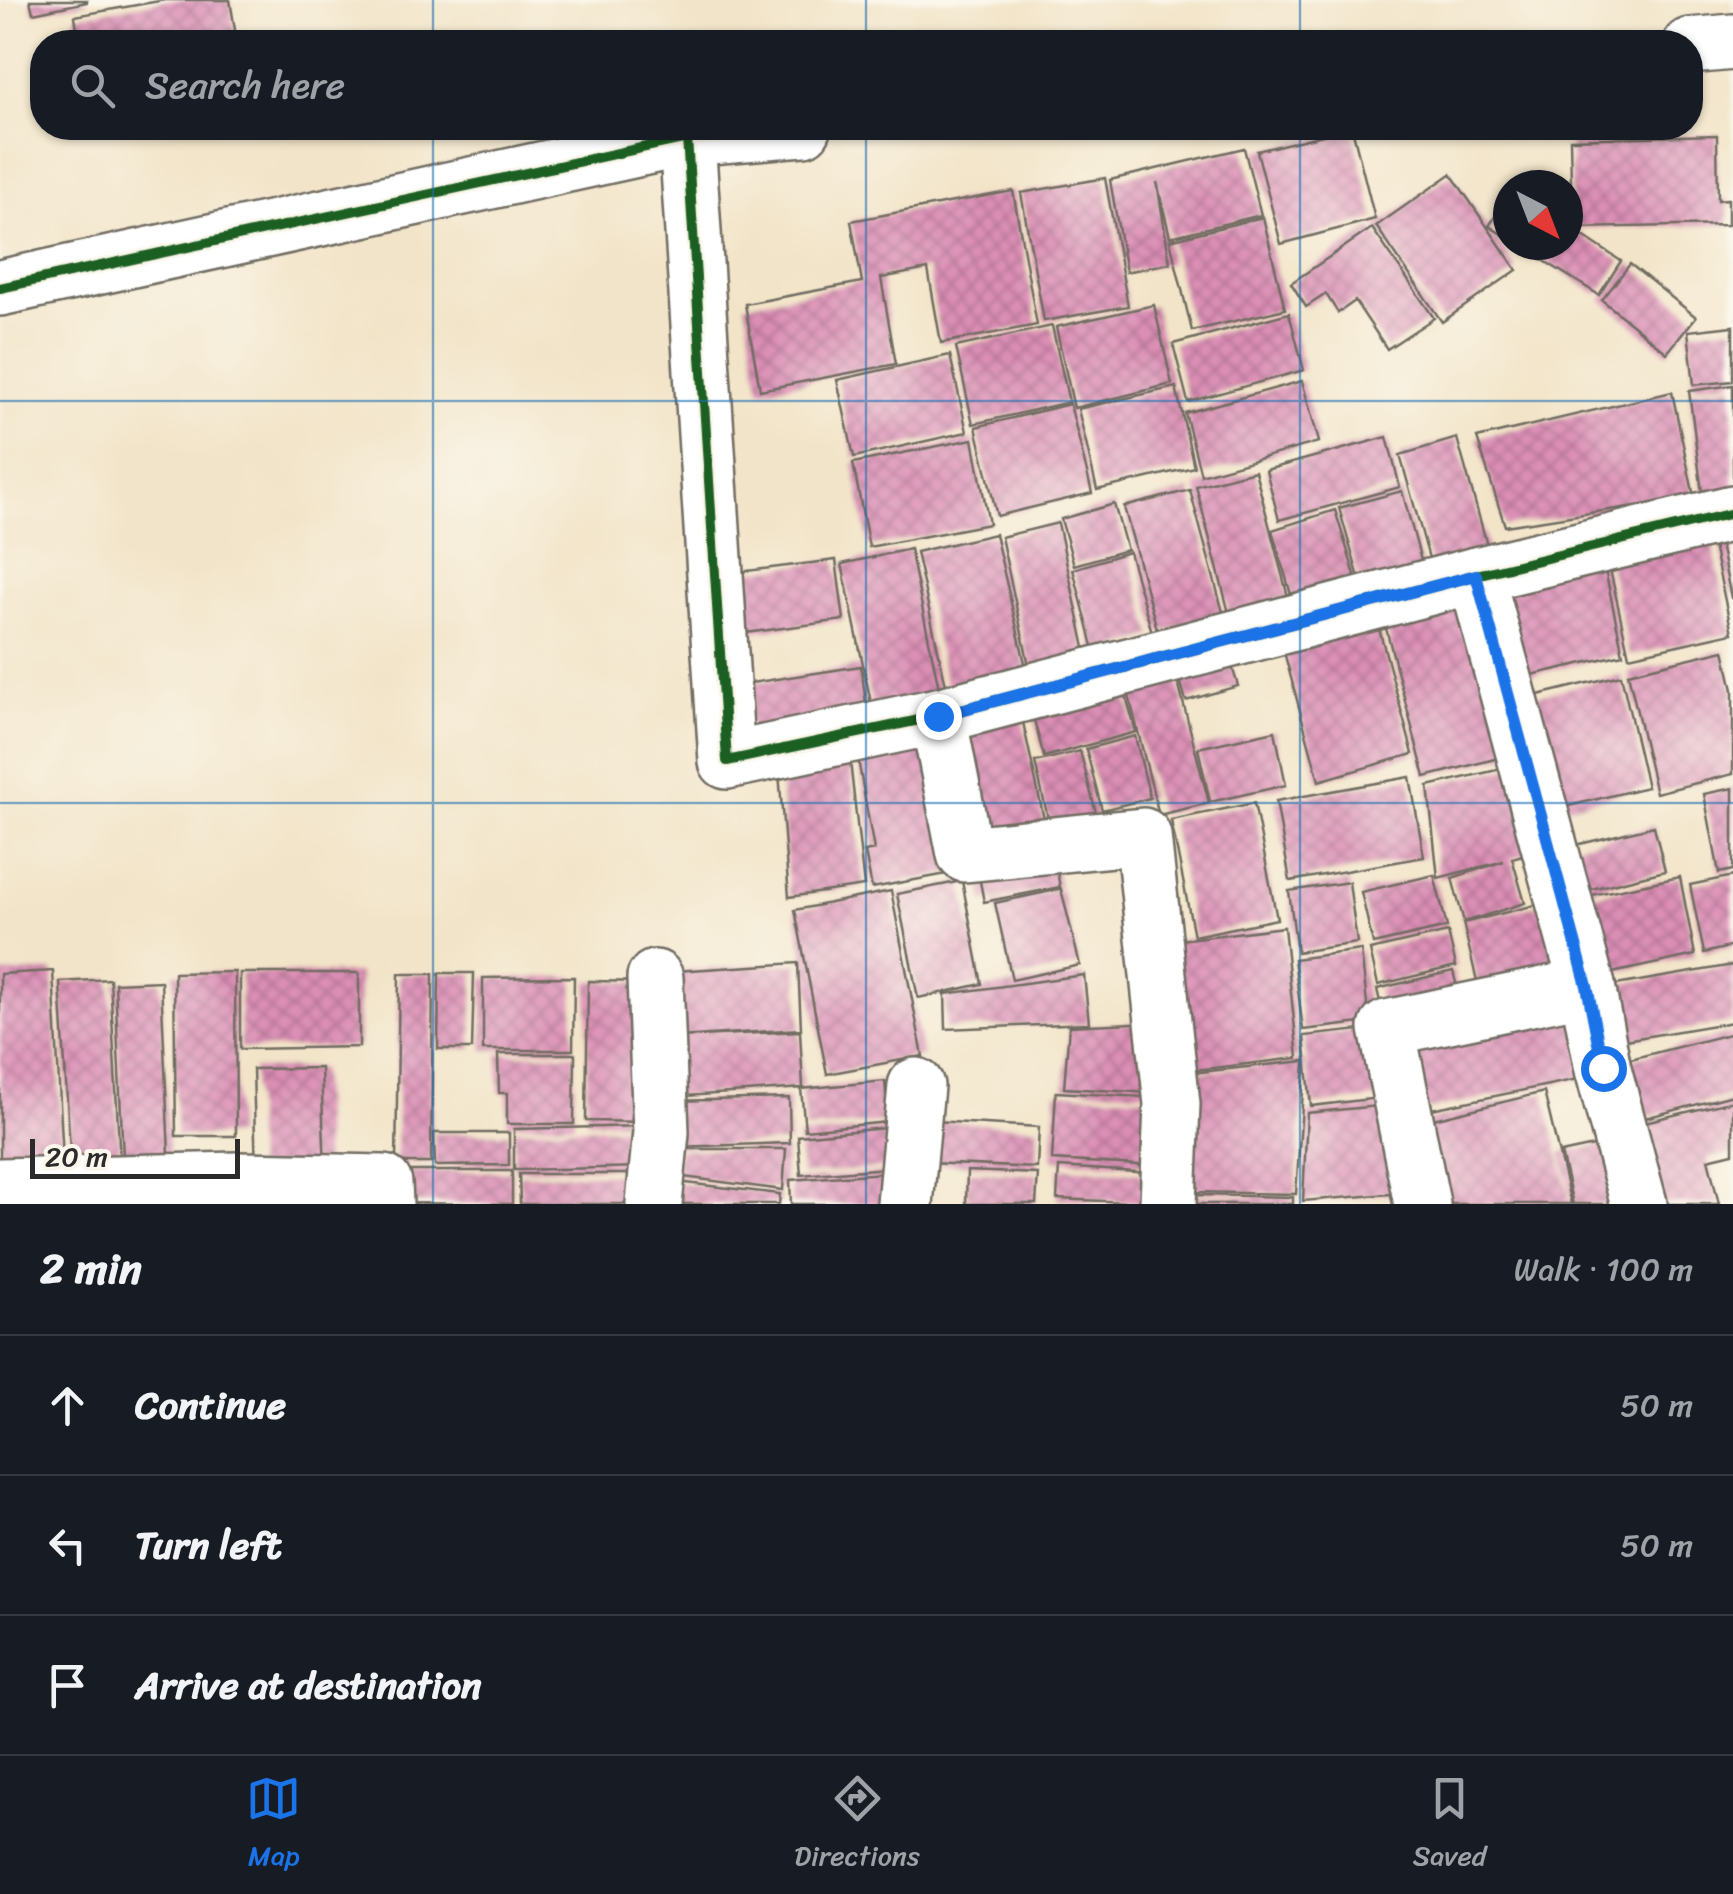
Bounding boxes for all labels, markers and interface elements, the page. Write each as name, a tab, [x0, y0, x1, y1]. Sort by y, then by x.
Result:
search box	[30, 30, 1703, 140]
text: Search here	[145, 52, 345, 119]
icon: search	[65, 58, 120, 113]
north arrow	[1493, 170, 1583, 260]
route end	[916, 694, 962, 740]
route start	[1581, 1046, 1627, 1092]
text: 20 m	[45, 1132, 108, 1181]
scale bar	[30, 1134, 240, 1178]
text: 2 min	[40, 1232, 142, 1306]
text: Walk · 100 m	[1514, 1241, 1693, 1298]
text: Continue	[135, 1372, 286, 1439]
text: 50 m	[1620, 1377, 1693, 1434]
icon: ahead	[40, 1378, 95, 1433]
text: Turn left	[135, 1512, 281, 1579]
text: 50 m	[1620, 1517, 1693, 1574]
icon: left	[40, 1518, 95, 1573]
text: Arrive at destination	[135, 1652, 482, 1719]
icon: arrive	[40, 1658, 95, 1713]
tab: Map	[246, 1771, 301, 1880]
tab: Directions	[794, 1771, 920, 1880]
tab: Saved	[1413, 1771, 1487, 1880]

